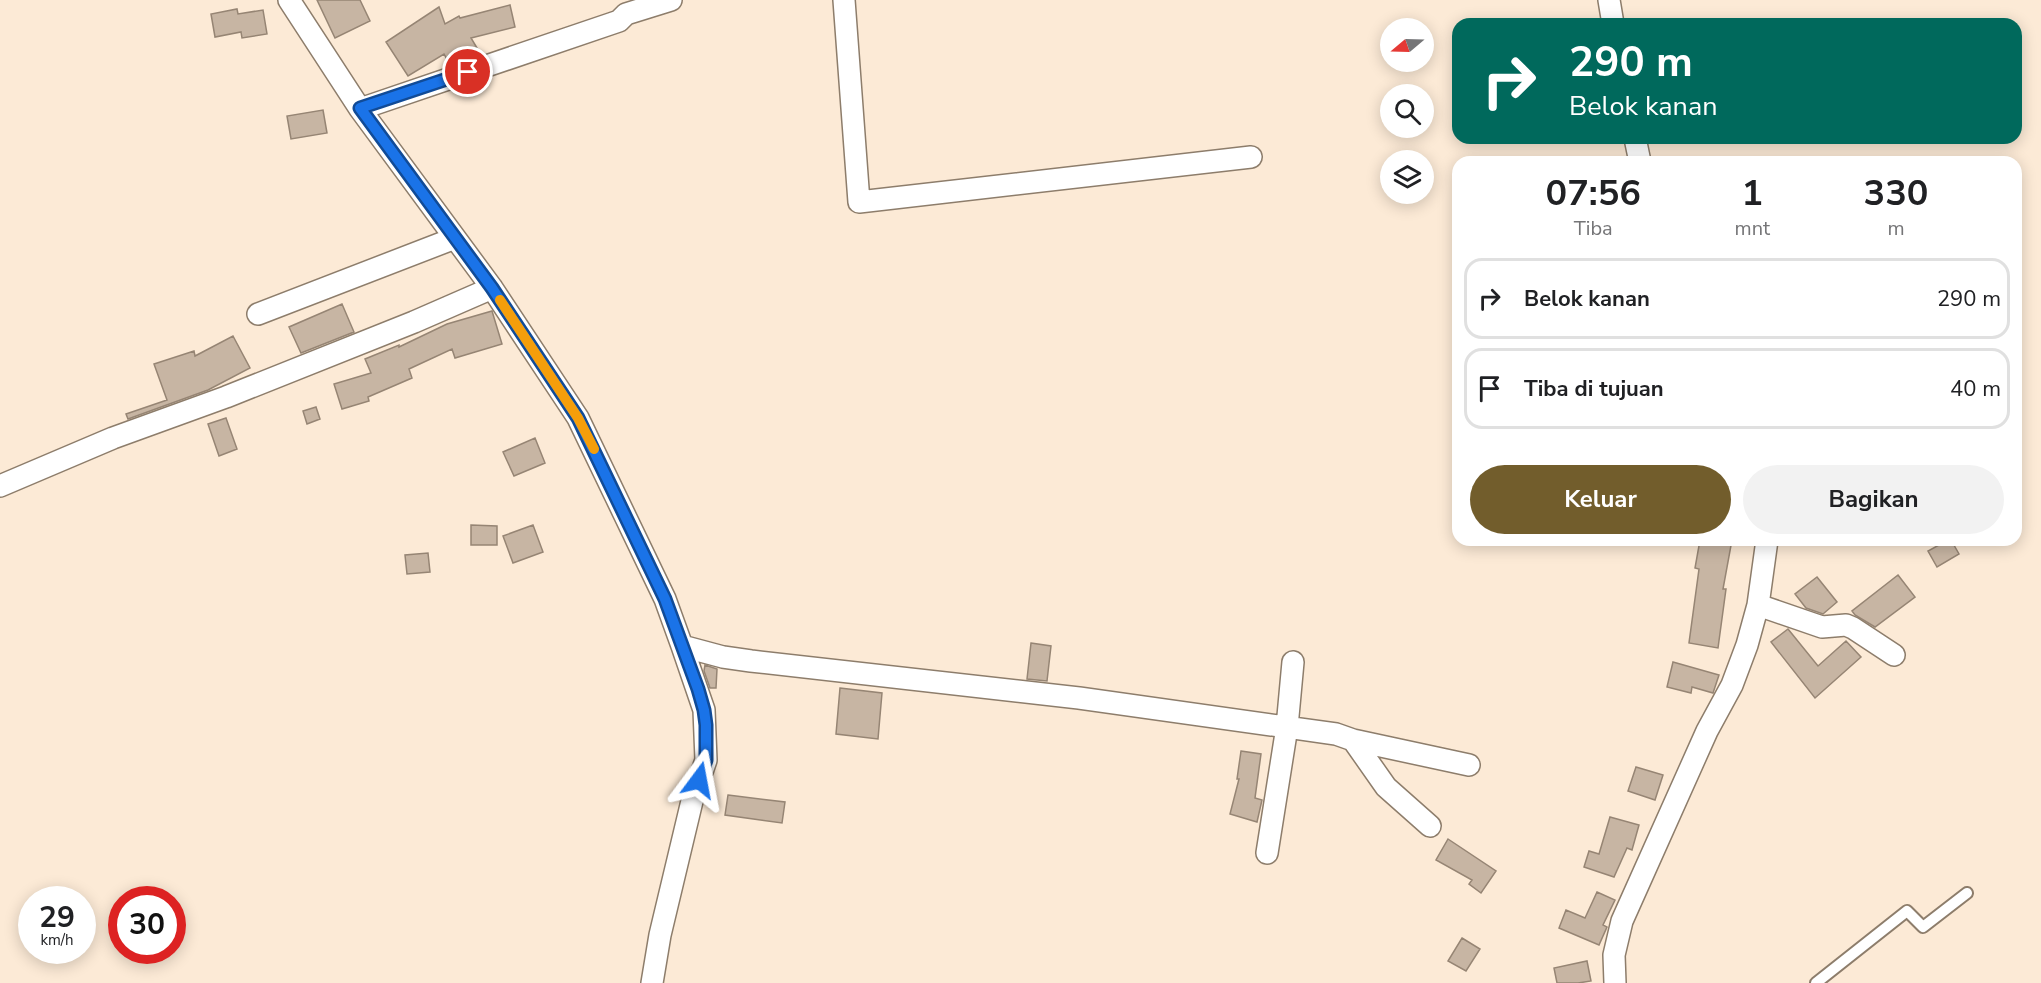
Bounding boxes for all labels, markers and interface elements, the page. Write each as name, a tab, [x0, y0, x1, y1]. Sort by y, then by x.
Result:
north arrow	[1380, 18, 1434, 72]
map controls	[1380, 18, 1434, 204]
text: 290 m	[1569, 34, 1693, 91]
icon: right	[1470, 42, 1548, 120]
pin	[442, 46, 493, 97]
icon: arrive	[451, 55, 484, 88]
button: search	[1380, 84, 1434, 138]
text: Belok kanan	[1569, 88, 1718, 125]
button: layers	[1380, 150, 1434, 204]
text: 07:56	[1546, 169, 1641, 218]
text: 1	[1741, 169, 1763, 218]
text: 330	[1864, 169, 1928, 218]
text: Tiba	[1574, 215, 1613, 242]
text: mnt	[1735, 215, 1770, 242]
text: m	[1887, 215, 1905, 242]
icon: right	[1473, 282, 1506, 315]
text: Belok kanan	[1524, 284, 1650, 314]
text: 290 m	[1937, 284, 2001, 314]
icon: arrive	[1473, 372, 1506, 405]
text: Tiba di tujuan	[1524, 374, 1664, 404]
text: 40 m	[1950, 374, 2001, 404]
button: Keluar	[1470, 465, 1731, 534]
button: Bagikan	[1743, 465, 2004, 534]
position arrow	[667, 748, 731, 812]
speed limit sign: 30	[108, 886, 186, 964]
text: 29	[39, 897, 75, 938]
text: km/h	[40, 930, 74, 950]

